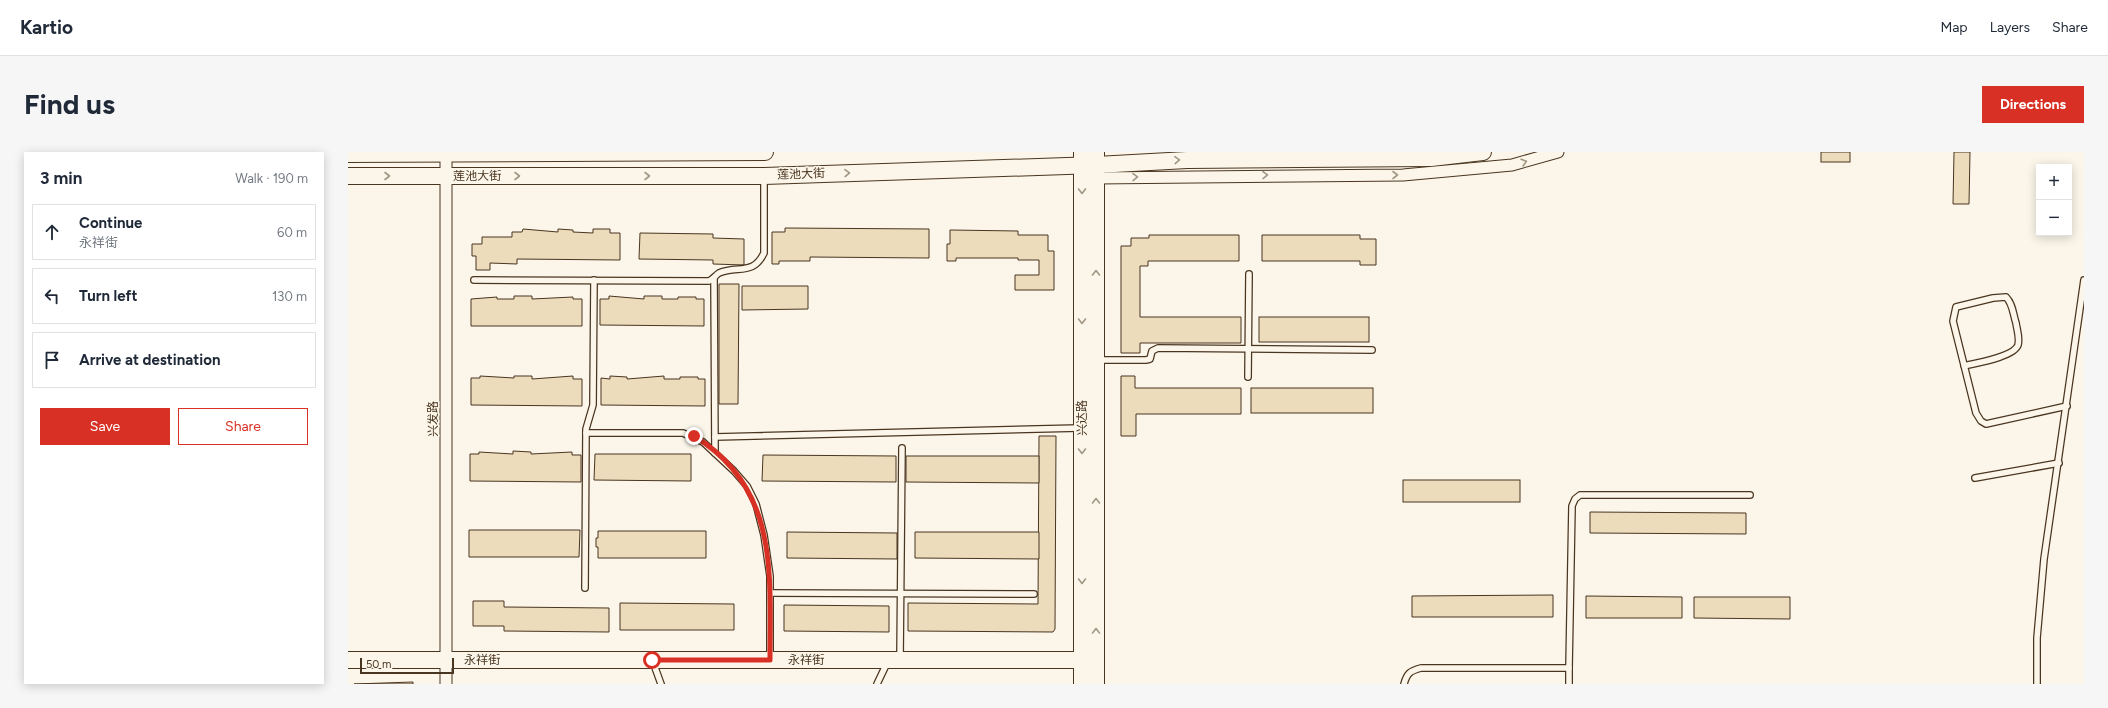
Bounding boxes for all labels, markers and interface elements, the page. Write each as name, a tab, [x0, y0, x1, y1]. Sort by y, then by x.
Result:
text: Kartio	[20, 16, 73, 39]
text: Map	[1940, 19, 1968, 36]
text: Layers	[1990, 19, 2030, 36]
text: Share	[2052, 19, 2088, 36]
button: Directions	[1982, 86, 2084, 123]
text: Find us	[24, 87, 115, 121]
one-way arrow	[1174, 156, 1180, 165]
one-way arrow	[1521, 158, 1528, 167]
map controls	[2036, 164, 2072, 236]
button: +	[2036, 164, 2072, 200]
street label: 莲池大街	[777, 166, 825, 182]
text: 3 min	[40, 168, 82, 188]
one-way arrow	[844, 168, 850, 177]
street label: 莲池大街	[453, 169, 501, 183]
text: Walk · 190 m	[235, 171, 308, 186]
one-way arrow	[1262, 171, 1268, 179]
one-way arrow	[1392, 171, 1398, 179]
one-way arrow	[384, 172, 390, 180]
one-way arrow	[514, 172, 520, 180]
one-way arrow	[644, 172, 650, 180]
one-way arrow	[1132, 173, 1138, 181]
one-way arrow	[1078, 188, 1086, 194]
button: −	[2036, 200, 2072, 236]
text: Continue	[79, 214, 142, 232]
icon: ahead	[41, 221, 63, 243]
text: 60 m	[277, 225, 307, 240]
text: 永祥街	[79, 235, 118, 250]
one-way arrow	[1092, 270, 1100, 276]
icon: left	[41, 285, 63, 307]
text: Turn left	[79, 287, 137, 305]
text: 130 m	[272, 289, 307, 304]
one-way arrow	[1078, 318, 1086, 324]
icon: arrive	[41, 349, 63, 371]
text: Arrive at destination	[79, 351, 220, 369]
street label: 兴达路	[1075, 400, 1089, 436]
street label: 兴发路	[426, 401, 440, 437]
button: Save	[40, 408, 170, 445]
button: Share	[178, 408, 308, 445]
route end	[685, 427, 703, 445]
one-way arrow	[1078, 448, 1086, 454]
one-way arrow	[1092, 498, 1100, 504]
one-way arrow	[1078, 578, 1086, 584]
one-way arrow	[1092, 628, 1100, 634]
route start	[643, 651, 661, 669]
street label: 永祥街	[464, 653, 500, 667]
street label: 永祥街	[788, 653, 824, 667]
scale bar	[360, 656, 454, 675]
text: 50 m	[366, 658, 391, 671]

